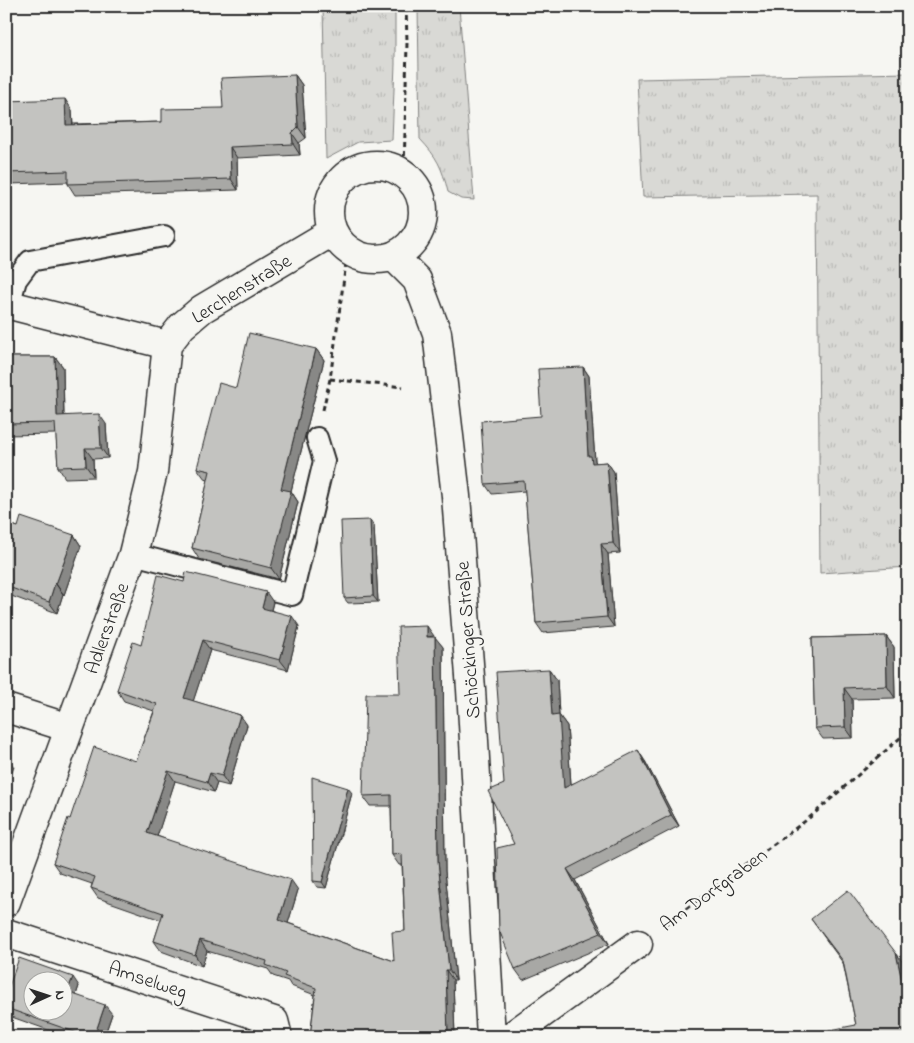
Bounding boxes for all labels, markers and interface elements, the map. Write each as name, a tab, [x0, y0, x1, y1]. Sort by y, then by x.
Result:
street label: Lerchenstraße	[187, 248, 298, 332]
street label: Schöckinger Straße	[450, 560, 490, 720]
street label: Adlerstraße	[78, 579, 138, 679]
street label: Am Dorfgraben	[655, 842, 775, 941]
street label: Amselweg	[104, 955, 190, 1009]
north arrow	[22, 970, 72, 1020]
text: N	[49, 990, 70, 1001]

